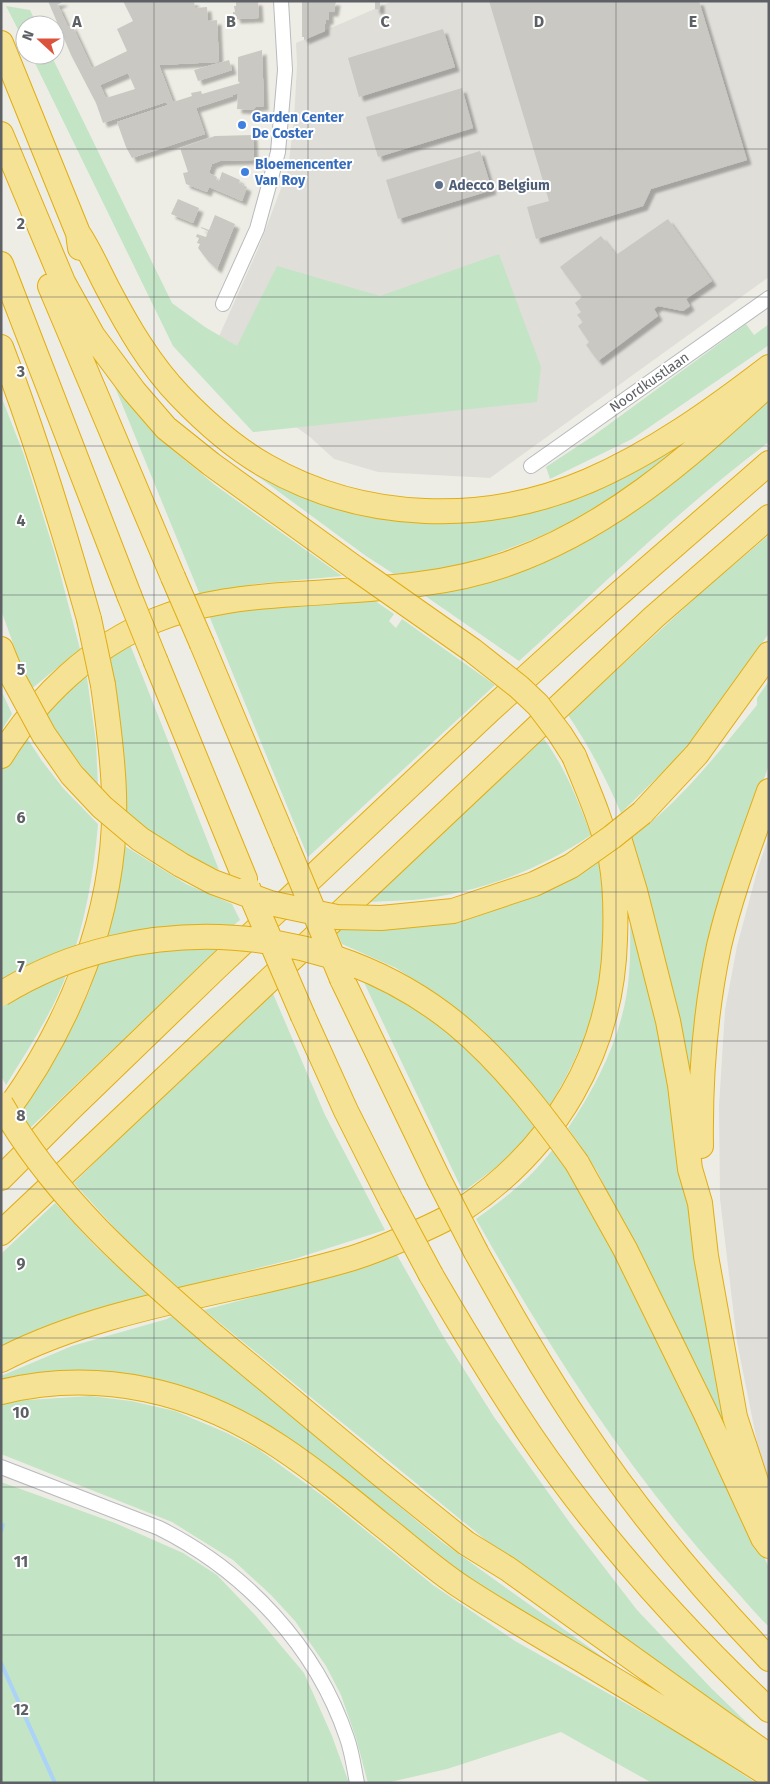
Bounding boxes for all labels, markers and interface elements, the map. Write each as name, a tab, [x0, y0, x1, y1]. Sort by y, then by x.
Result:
text: A	[71, 12, 82, 31]
text: B	[226, 12, 236, 31]
text: C	[380, 12, 390, 31]
text: D	[534, 12, 544, 31]
text: E	[689, 12, 697, 31]
north arrow	[15, 15, 65, 65]
text: N	[19, 28, 38, 43]
place label: Garden Center De Coster	[252, 109, 344, 142]
marker: Garden Center De Coster	[236, 119, 248, 131]
place label: Bloemencenter Van Roy	[254, 156, 352, 189]
marker: Bloemencenter Van Roy	[239, 166, 251, 178]
place label: Adecco Belgium	[448, 177, 550, 194]
marker: Adecco Belgium	[433, 179, 445, 191]
text: 2	[17, 214, 25, 233]
street label: Noordkustlaan	[606, 349, 692, 416]
text: 3	[16, 362, 25, 381]
text: 4	[16, 511, 26, 530]
text: 5	[17, 660, 26, 679]
text: 6	[16, 808, 26, 827]
text: 7	[17, 957, 25, 976]
text: 8	[16, 1106, 26, 1125]
text: 9	[17, 1254, 26, 1273]
text: 10	[13, 1403, 29, 1422]
text: 11	[14, 1552, 28, 1571]
text: 12	[13, 1700, 29, 1719]

